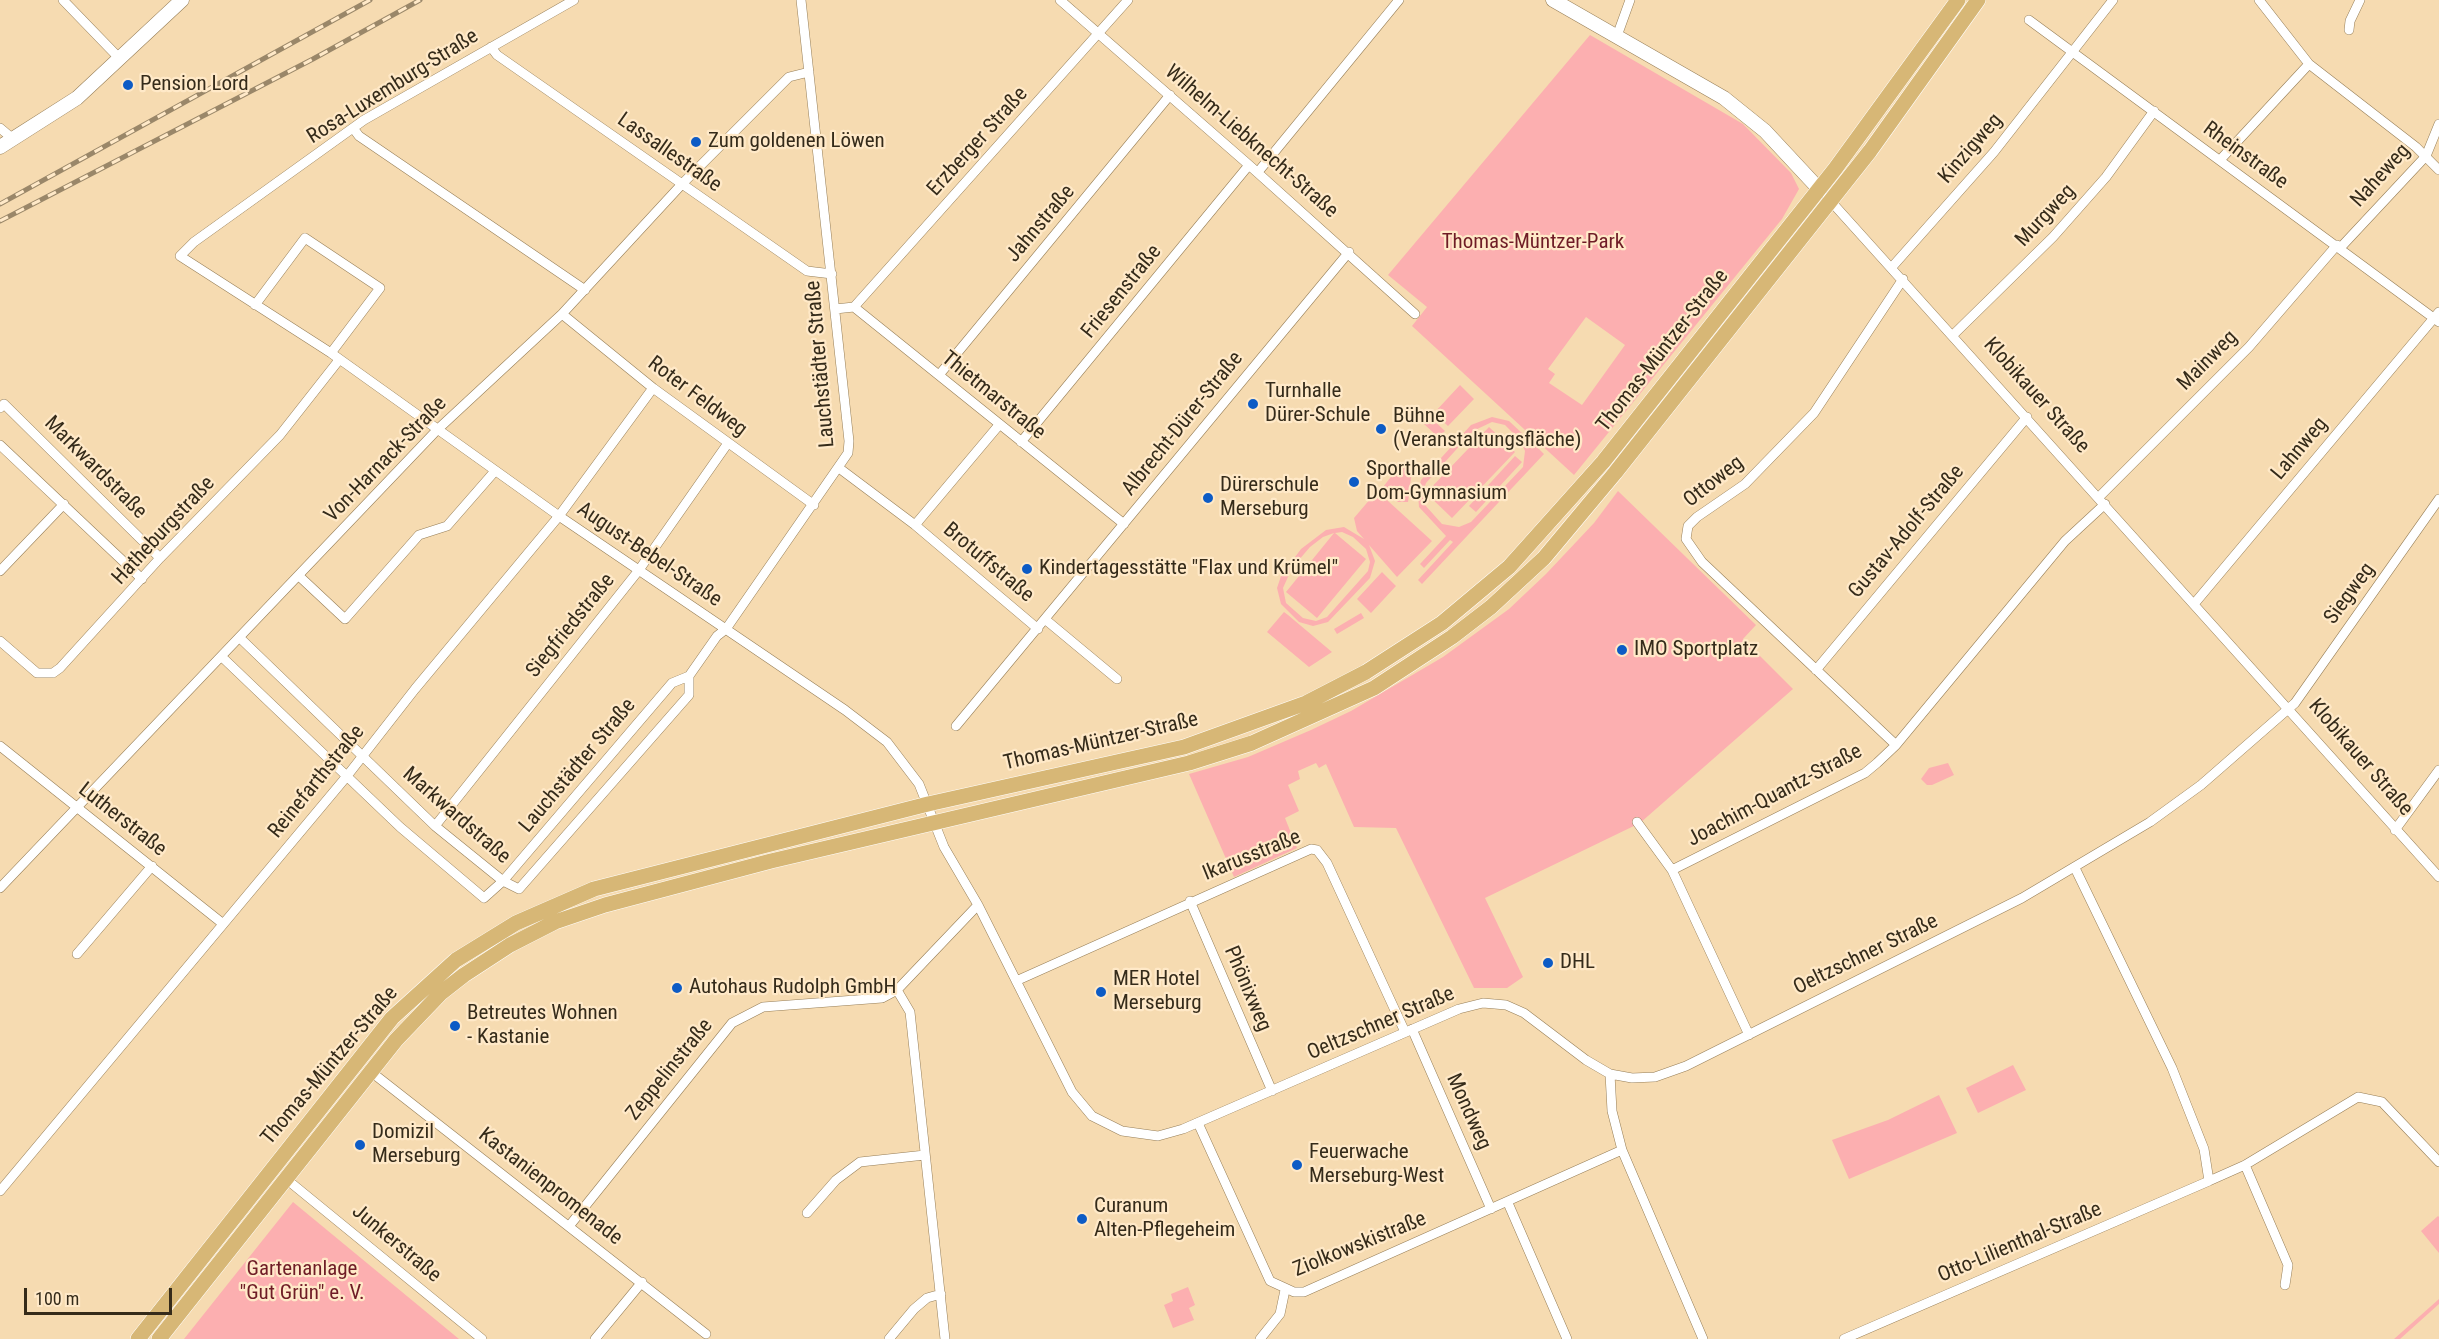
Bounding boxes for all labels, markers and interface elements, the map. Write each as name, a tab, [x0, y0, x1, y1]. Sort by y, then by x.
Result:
street label: Rosa-Luxemburg-Straße	[303, 24, 483, 150]
street label: Wilhelm-Liebknecht-Straße	[1159, 60, 1343, 224]
place label: Pension Lord	[140, 72, 249, 98]
marker: Pension Lord	[121, 78, 135, 92]
street label: Erzberger Straße	[923, 82, 1033, 202]
street label: Lassallestraße	[612, 108, 726, 198]
street label: Kinzigweg	[1934, 109, 2008, 189]
street label: Rheinstraße	[2198, 117, 2292, 195]
place label: Zum goldenen Löwen	[708, 129, 885, 155]
marker: Zum goldenen Löwen	[689, 135, 703, 149]
street label: Naheweg	[2346, 139, 2416, 213]
street label: Murgweg	[2011, 179, 2081, 253]
street label: Jahnstraße	[1001, 180, 1081, 268]
park label: Thomas-Müntzer-Park	[1442, 230, 1624, 256]
street label: Friesenstraße	[1077, 240, 1167, 344]
street label: Thomas-Müntzer-Straße	[1592, 265, 1734, 437]
street label: Lauchstädter Straße	[801, 279, 841, 449]
street label: Mainweg	[2173, 326, 2243, 396]
street label: Klobikauer Straße	[1978, 333, 2094, 459]
street label: Thietmarstraße	[936, 346, 1050, 446]
street label: Albrecht-Dürer-Straße	[1117, 347, 1249, 501]
street label: Roter Feldweg	[642, 351, 752, 443]
place label: Turnhalle Dürer-Schule	[1265, 379, 1370, 429]
street label: Von-Harnack-Straße	[320, 392, 452, 528]
marker: Turnhalle Dürer-Schule	[1246, 397, 1260, 411]
place label: Bühne (Veranstaltungsfläche)	[1393, 404, 1581, 454]
street label: Markwardstraße	[38, 411, 152, 525]
street label: Lahnweg	[2266, 412, 2334, 486]
marker: Bühne (Veranstaltungsfläche)	[1374, 422, 1388, 436]
street label: Ottoweg	[1679, 451, 1749, 513]
place label: Sporthalle Dom-Gymnasium	[1366, 457, 1507, 507]
street label: Gustav-Adolf-Straße	[1844, 460, 1970, 604]
street label: Hatheburgstraße	[107, 472, 221, 590]
place label: Dürerschule Merseburg	[1220, 473, 1319, 523]
marker: Sporthalle Dom-Gymnasium	[1347, 475, 1361, 489]
marker: Dürerschule Merseburg	[1201, 491, 1215, 505]
street label: August-Bebel-Straße	[572, 497, 726, 613]
street label: Brotuffstraße	[938, 518, 1038, 608]
place label: Kindertagesstätte "Flax und Krümel"	[1039, 556, 1338, 582]
street label: Siegweg	[2319, 558, 2381, 630]
marker: Kindertagesstätte "Flax und Krümel"	[1020, 562, 1034, 576]
street label: Siegfriedstraße	[521, 569, 621, 683]
place label: IMO Sportplatz	[1634, 637, 1758, 663]
marker: IMO Sportplatz	[1615, 643, 1629, 657]
street label: Lauchstädter Straße	[515, 694, 641, 838]
street label: Klobikauer Straße	[2302, 694, 2418, 822]
street label: Thomas-Müntzer-Straße	[1001, 707, 1201, 777]
street label: Reinefarthstraße	[264, 720, 370, 844]
street label: Joachim-Quantz-Straße	[1683, 739, 1867, 853]
street label: Markwardstraße	[397, 762, 515, 870]
street label: Lutherstraße	[73, 778, 171, 862]
street label: Ikarusstraße	[1199, 825, 1305, 887]
street label: Oeltzschner Straße	[1790, 909, 1942, 1001]
street label: Phönixweg	[1218, 942, 1276, 1036]
place label: DHL	[1560, 950, 1595, 976]
marker: DHL	[1541, 956, 1555, 970]
place label: MER Hotel Merseburg	[1113, 967, 1202, 1017]
place label: Autohaus Rudolph GmbH	[689, 975, 896, 1001]
marker: Autohaus Rudolph GmbH	[670, 981, 684, 995]
street label: Thomas-Müntzer-Straße	[256, 982, 404, 1150]
street label: Oeltzschner Straße	[1304, 982, 1458, 1066]
marker: MER Hotel Merseburg	[1094, 985, 1108, 999]
place label: Betreutes Wohnen - Kastanie	[467, 1001, 618, 1051]
street label: Zeppelinstraße	[621, 1014, 719, 1126]
marker: Betreutes Wohnen - Kastanie	[448, 1019, 462, 1033]
street label: Mondweg	[1440, 1070, 1496, 1154]
place label: Domizil Merseburg	[372, 1120, 461, 1170]
street label: Kastanienpromenade	[473, 1123, 627, 1251]
marker: Domizil Merseburg	[353, 1138, 367, 1152]
place label: Feuerwache Merseburg-West	[1309, 1140, 1444, 1190]
marker: Feuerwache Merseburg-West	[1290, 1158, 1304, 1172]
place label: Curanum Alten-Pflegeheim	[1094, 1194, 1235, 1244]
street label: Otto-Lilienthal-Straße	[1934, 1197, 2106, 1289]
street label: Junkerstraße	[346, 1199, 446, 1289]
street label: Ziolkowskistraße	[1290, 1207, 1430, 1283]
marker: Curanum Alten-Pflegeheim	[1075, 1212, 1089, 1226]
park label: Gartenanlage "Gut Grün" e. V.	[239, 1257, 365, 1307]
scale bar	[27, 1276, 176, 1314]
text: 100 m	[35, 1288, 79, 1309]

